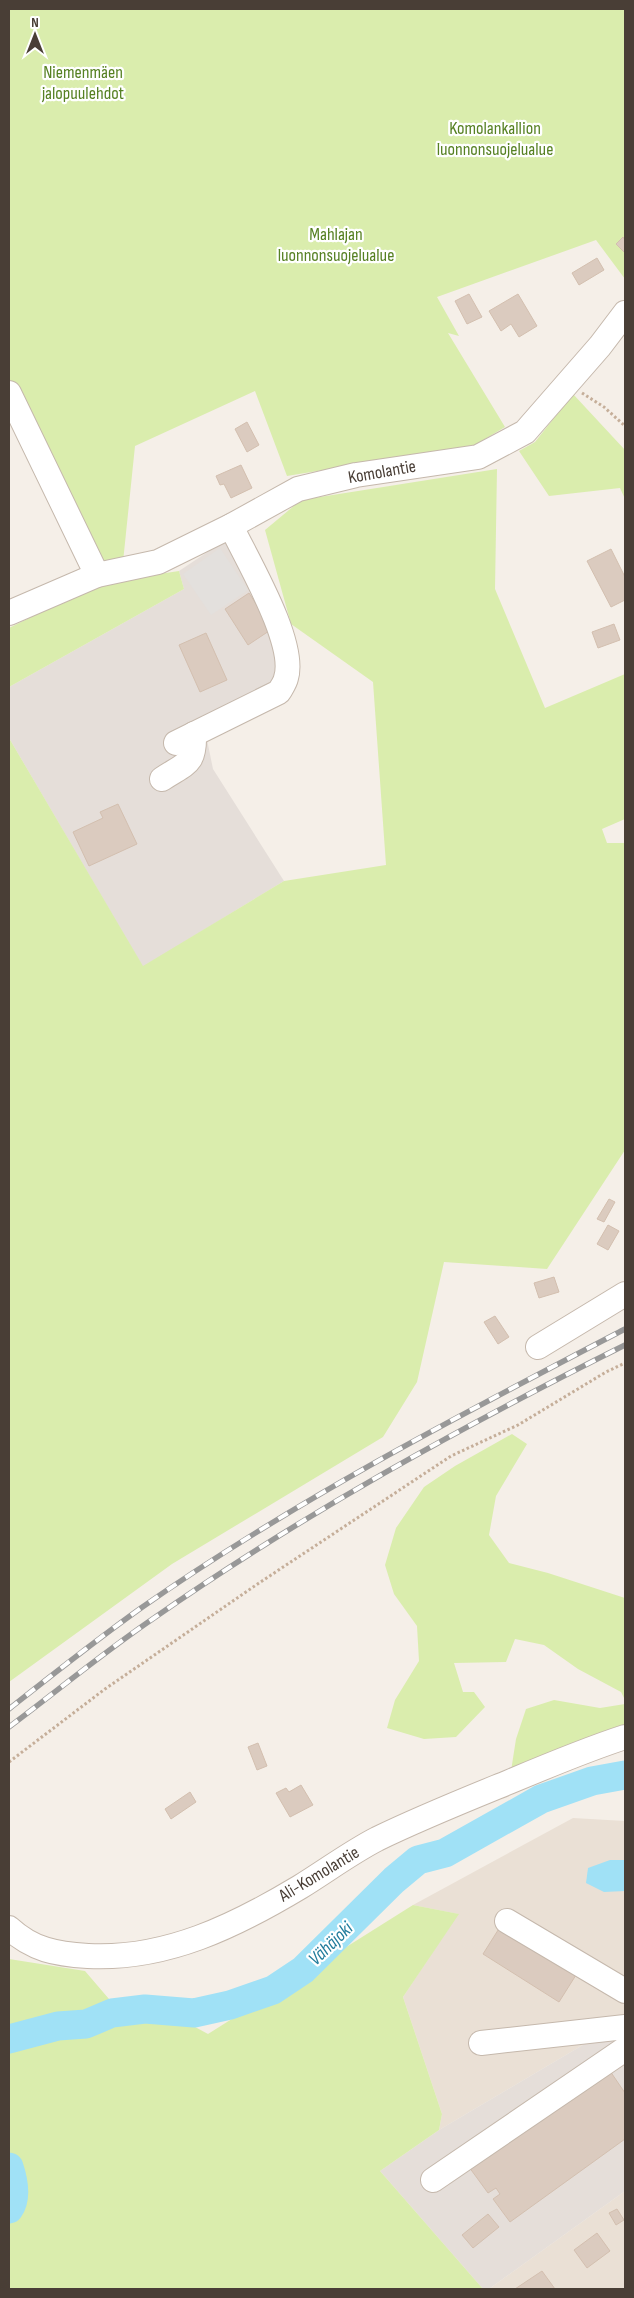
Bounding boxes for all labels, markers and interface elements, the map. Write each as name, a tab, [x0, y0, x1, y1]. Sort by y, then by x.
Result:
north arrow	[10, 10, 60, 60]
text: N	[31, 14, 39, 31]
park label: Niemenmäen jalopuulehdot	[41, 62, 125, 104]
park label: Komolankallion luonnonsuojelualue	[437, 118, 553, 160]
park label: Mahlajan luonnonsuojelualue	[278, 224, 394, 266]
street label: Komolantie	[346, 456, 418, 488]
street label: Ali-Komolantie	[274, 1842, 363, 1907]
water label: Vähäjoki	[304, 1917, 358, 1971]

